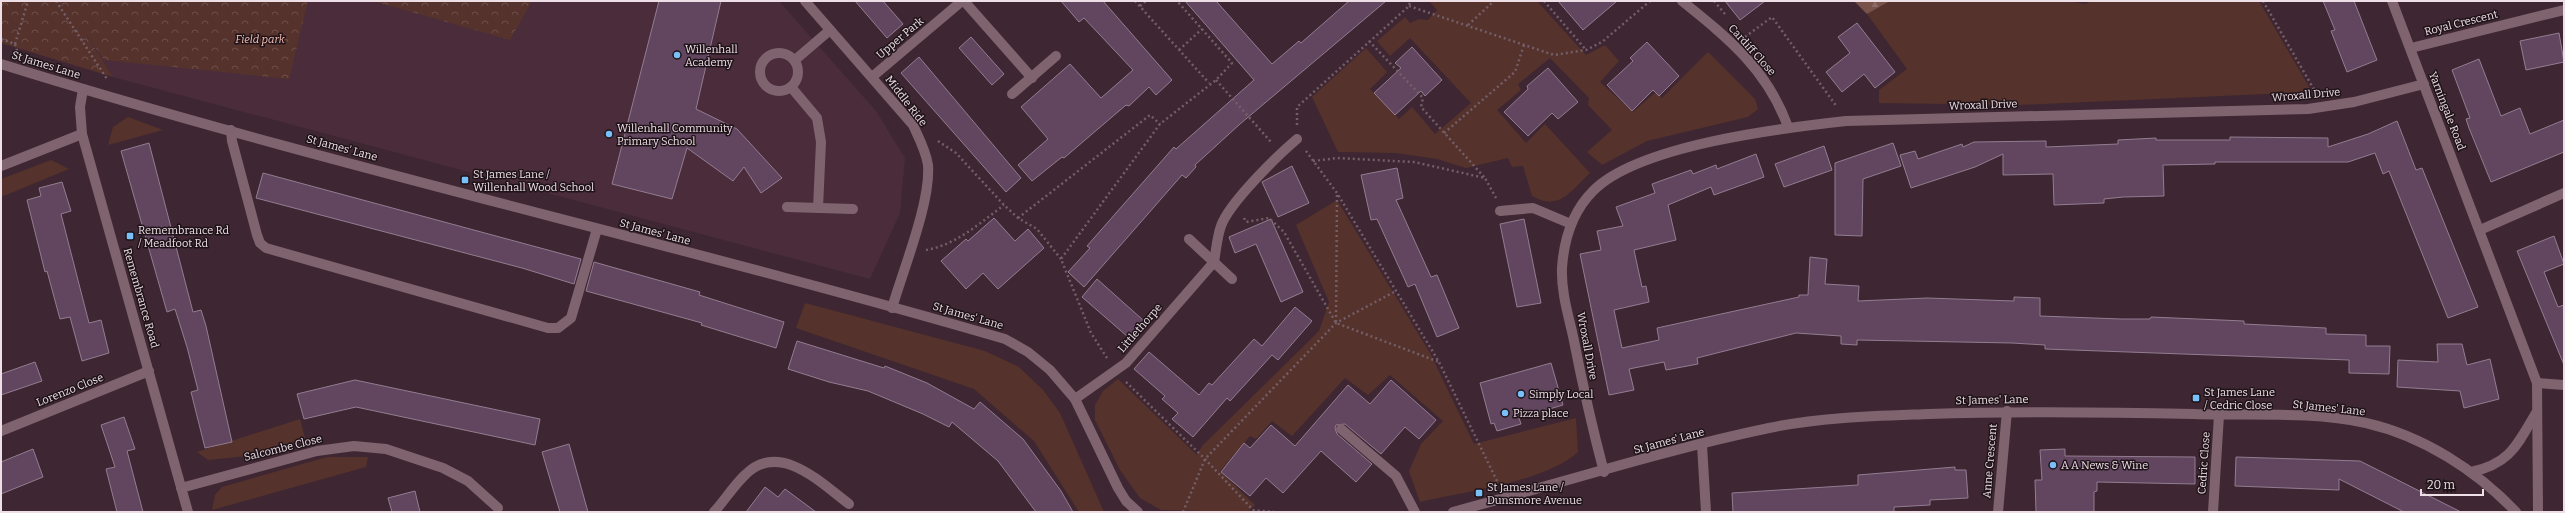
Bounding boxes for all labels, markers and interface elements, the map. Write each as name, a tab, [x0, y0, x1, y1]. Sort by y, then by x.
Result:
street label: Royal Crescent	[2423, 8, 2499, 38]
street label: Upper Park	[874, 14, 927, 61]
street label: Cardiff Close	[1726, 22, 1778, 78]
park label: Field park	[235, 33, 286, 46]
place label: Willenhall Academy	[685, 43, 738, 69]
street label: St James Lane	[10, 48, 82, 82]
marker: Willenhall Academy	[672, 50, 682, 60]
street label: Yarningale Road	[2426, 70, 2468, 153]
street label: Middle Ride	[882, 73, 930, 129]
street label: Wroxall Drive	[2271, 86, 2341, 104]
street label: Wroxall Drive	[1948, 97, 2018, 113]
place label: Willenhall Community Primary School	[617, 122, 733, 148]
marker: Willenhall Community Primary School	[604, 129, 614, 139]
street label: St James' Lane	[305, 132, 379, 164]
place label: St James Lane / Willenhall Wood School	[473, 168, 594, 194]
marker: St James Lane / Willenhall Wood School	[460, 175, 470, 185]
street label: St James' Lane	[618, 216, 692, 248]
place label: Remembrance Rd / Meadfoot Rd	[138, 224, 230, 250]
marker: Remembrance Rd / Meadfoot Rd	[125, 231, 135, 241]
street label: Remembrance Road	[120, 247, 162, 350]
street label: St James' Lane	[931, 300, 1005, 332]
street label: Littlethorpe	[1115, 301, 1165, 355]
street label: Wroxall Drive	[1574, 311, 1600, 381]
street label: Lorenzo Close	[35, 371, 105, 409]
place label: St James Lane / Cedric Close	[2204, 386, 2275, 412]
place label: Simply Local	[1529, 388, 1594, 401]
marker: Simply Local	[1516, 389, 1526, 399]
street label: St James' Lane	[1955, 393, 2029, 407]
marker: St James Lane / Cedric Close	[2191, 393, 2201, 403]
street label: St James' Lane	[2292, 398, 2366, 418]
place label: Pizza place	[1513, 407, 1569, 420]
marker: Pizza place	[1500, 408, 1510, 418]
street label: Anne Crescent	[1980, 423, 2000, 499]
street label: St James' Lane	[1632, 425, 1706, 457]
street label: Cedric Close	[2195, 431, 2213, 495]
street label: Salcombe Close	[243, 432, 323, 464]
place label: A A News & Wine	[2061, 459, 2148, 472]
marker: A A News & Wine	[2048, 460, 2058, 470]
scale bar	[2421, 471, 2483, 497]
text: 20 m	[2427, 478, 2456, 492]
place label: St James Lane / Dunsmore Avenue	[1487, 481, 1582, 507]
marker: St James Lane / Dunsmore Avenue	[1474, 488, 1484, 498]

